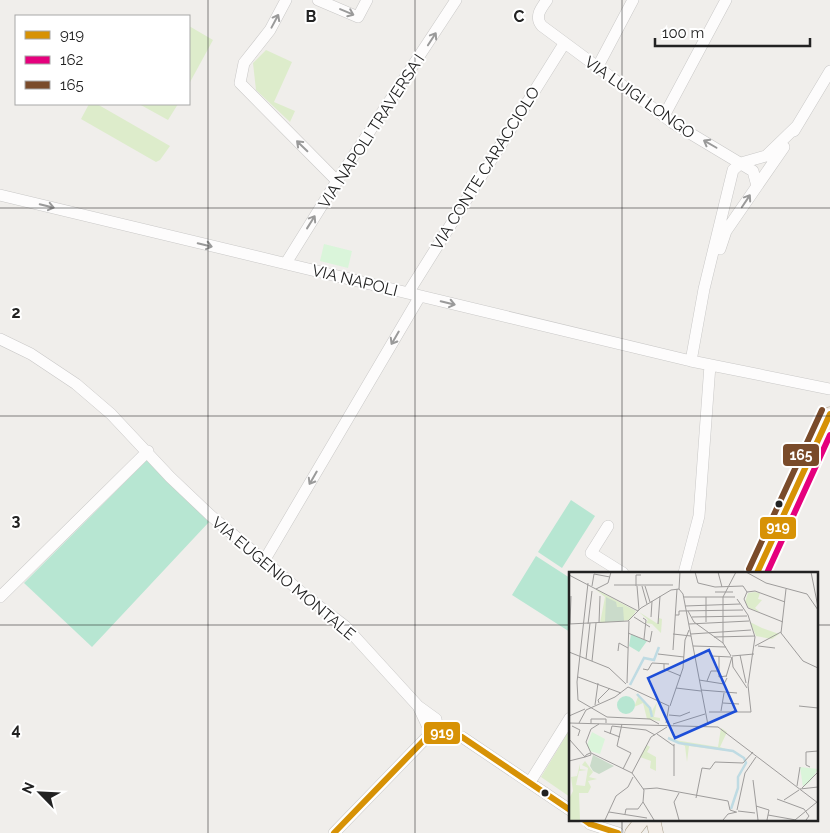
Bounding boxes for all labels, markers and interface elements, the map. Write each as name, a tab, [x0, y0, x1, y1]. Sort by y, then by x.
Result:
text: B	[306, 7, 317, 26]
text: C	[514, 7, 525, 26]
one-way arrow	[339, 8, 354, 18]
one-way arrow	[271, 14, 280, 29]
legend	[15, 15, 190, 105]
scale bar	[655, 15, 810, 47]
text: 100 m	[662, 24, 704, 42]
text: 919	[60, 26, 84, 44]
one-way arrow	[427, 32, 437, 46]
text: 162	[60, 51, 83, 69]
street label: VIA NAPOLI TRAVERSA I	[314, 51, 428, 212]
street label: VIA LUIGI LONGO	[581, 52, 699, 143]
text: 165	[60, 76, 84, 94]
street label: VIA CONTE CARACCIOLO	[427, 83, 544, 254]
one-way arrow	[703, 139, 717, 149]
one-way arrow	[296, 140, 308, 152]
one-way arrow	[741, 195, 751, 209]
one-way arrow	[39, 202, 55, 211]
one-way arrow	[306, 215, 316, 229]
one-way arrow	[197, 241, 213, 250]
street label: VIA NAPOLI	[310, 261, 400, 300]
one-way arrow	[440, 299, 456, 308]
text: 2	[11, 303, 21, 322]
one-way arrow	[390, 331, 400, 346]
line badge: 165	[782, 443, 820, 467]
text: 165	[789, 447, 813, 463]
one-way arrow	[307, 471, 317, 485]
unlabelled marker	[774, 499, 784, 509]
text: 3	[12, 511, 21, 530]
street label: VIA EUGENIO MONTALE	[208, 513, 360, 644]
line badge: 919	[759, 516, 797, 540]
text: 919	[766, 519, 790, 535]
inset map	[569, 572, 818, 820]
text: 4	[11, 720, 21, 739]
line badge: 919	[423, 721, 461, 745]
text: 919	[430, 725, 454, 741]
north arrow	[15, 768, 65, 818]
text: N	[19, 780, 38, 796]
unlabelled marker	[540, 788, 550, 798]

